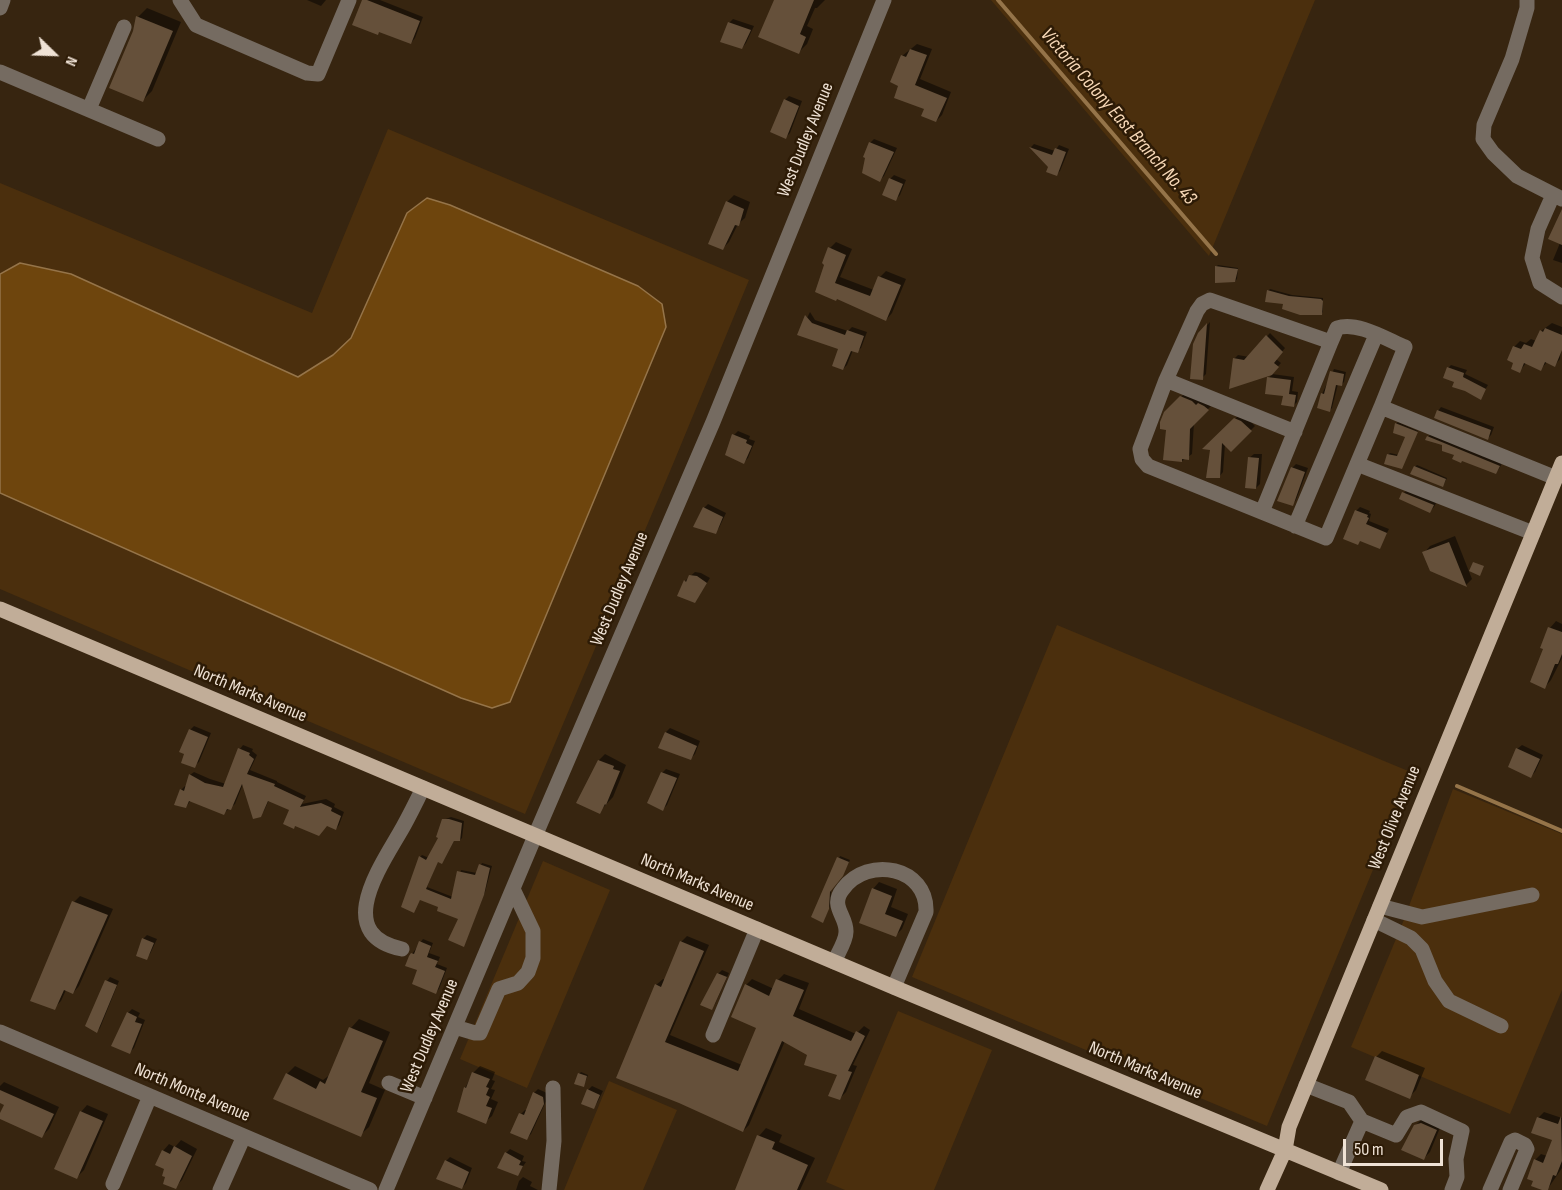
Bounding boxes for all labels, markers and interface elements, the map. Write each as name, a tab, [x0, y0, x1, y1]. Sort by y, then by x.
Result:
north arrow	[24, 24, 84, 84]
water label: Victoria Colony East Branch No. 43	[1035, 24, 1201, 210]
text: N	[61, 54, 81, 69]
street label: West Dudley Avenue	[773, 80, 839, 200]
street label: West Dudley Avenue	[586, 529, 654, 649]
street label: North Marks Avenue	[190, 660, 310, 728]
street label: West Olive Avenue	[1364, 763, 1426, 873]
street label: North Marks Avenue	[637, 849, 757, 917]
street label: West Dudley Avenue	[396, 976, 464, 1096]
street label: North Marks Avenue	[1085, 1037, 1205, 1105]
street label: North Monte Avenue	[131, 1059, 253, 1127]
scale bar	[1346, 1127, 1446, 1165]
text: 50 m	[1354, 1139, 1384, 1160]

